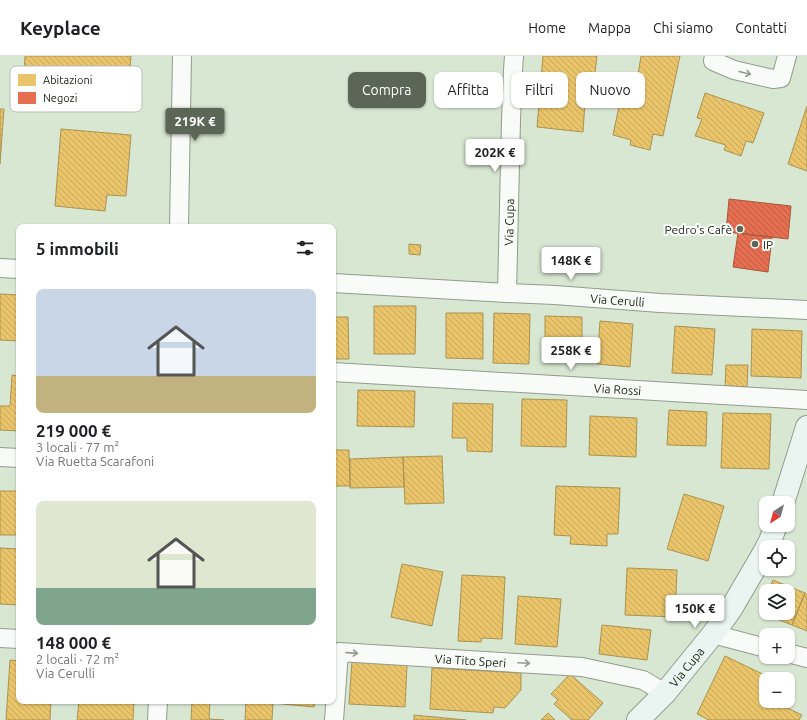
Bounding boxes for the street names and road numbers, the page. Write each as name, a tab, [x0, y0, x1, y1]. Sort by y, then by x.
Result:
street label: Via Cupa	[502, 198, 516, 246]
street label: Via Cerulli	[590, 291, 645, 308]
street label: Via Rossi	[593, 381, 642, 397]
street label: Via Cupa	[666, 644, 706, 689]
street label: Via Tito Speri	[434, 651, 507, 669]

